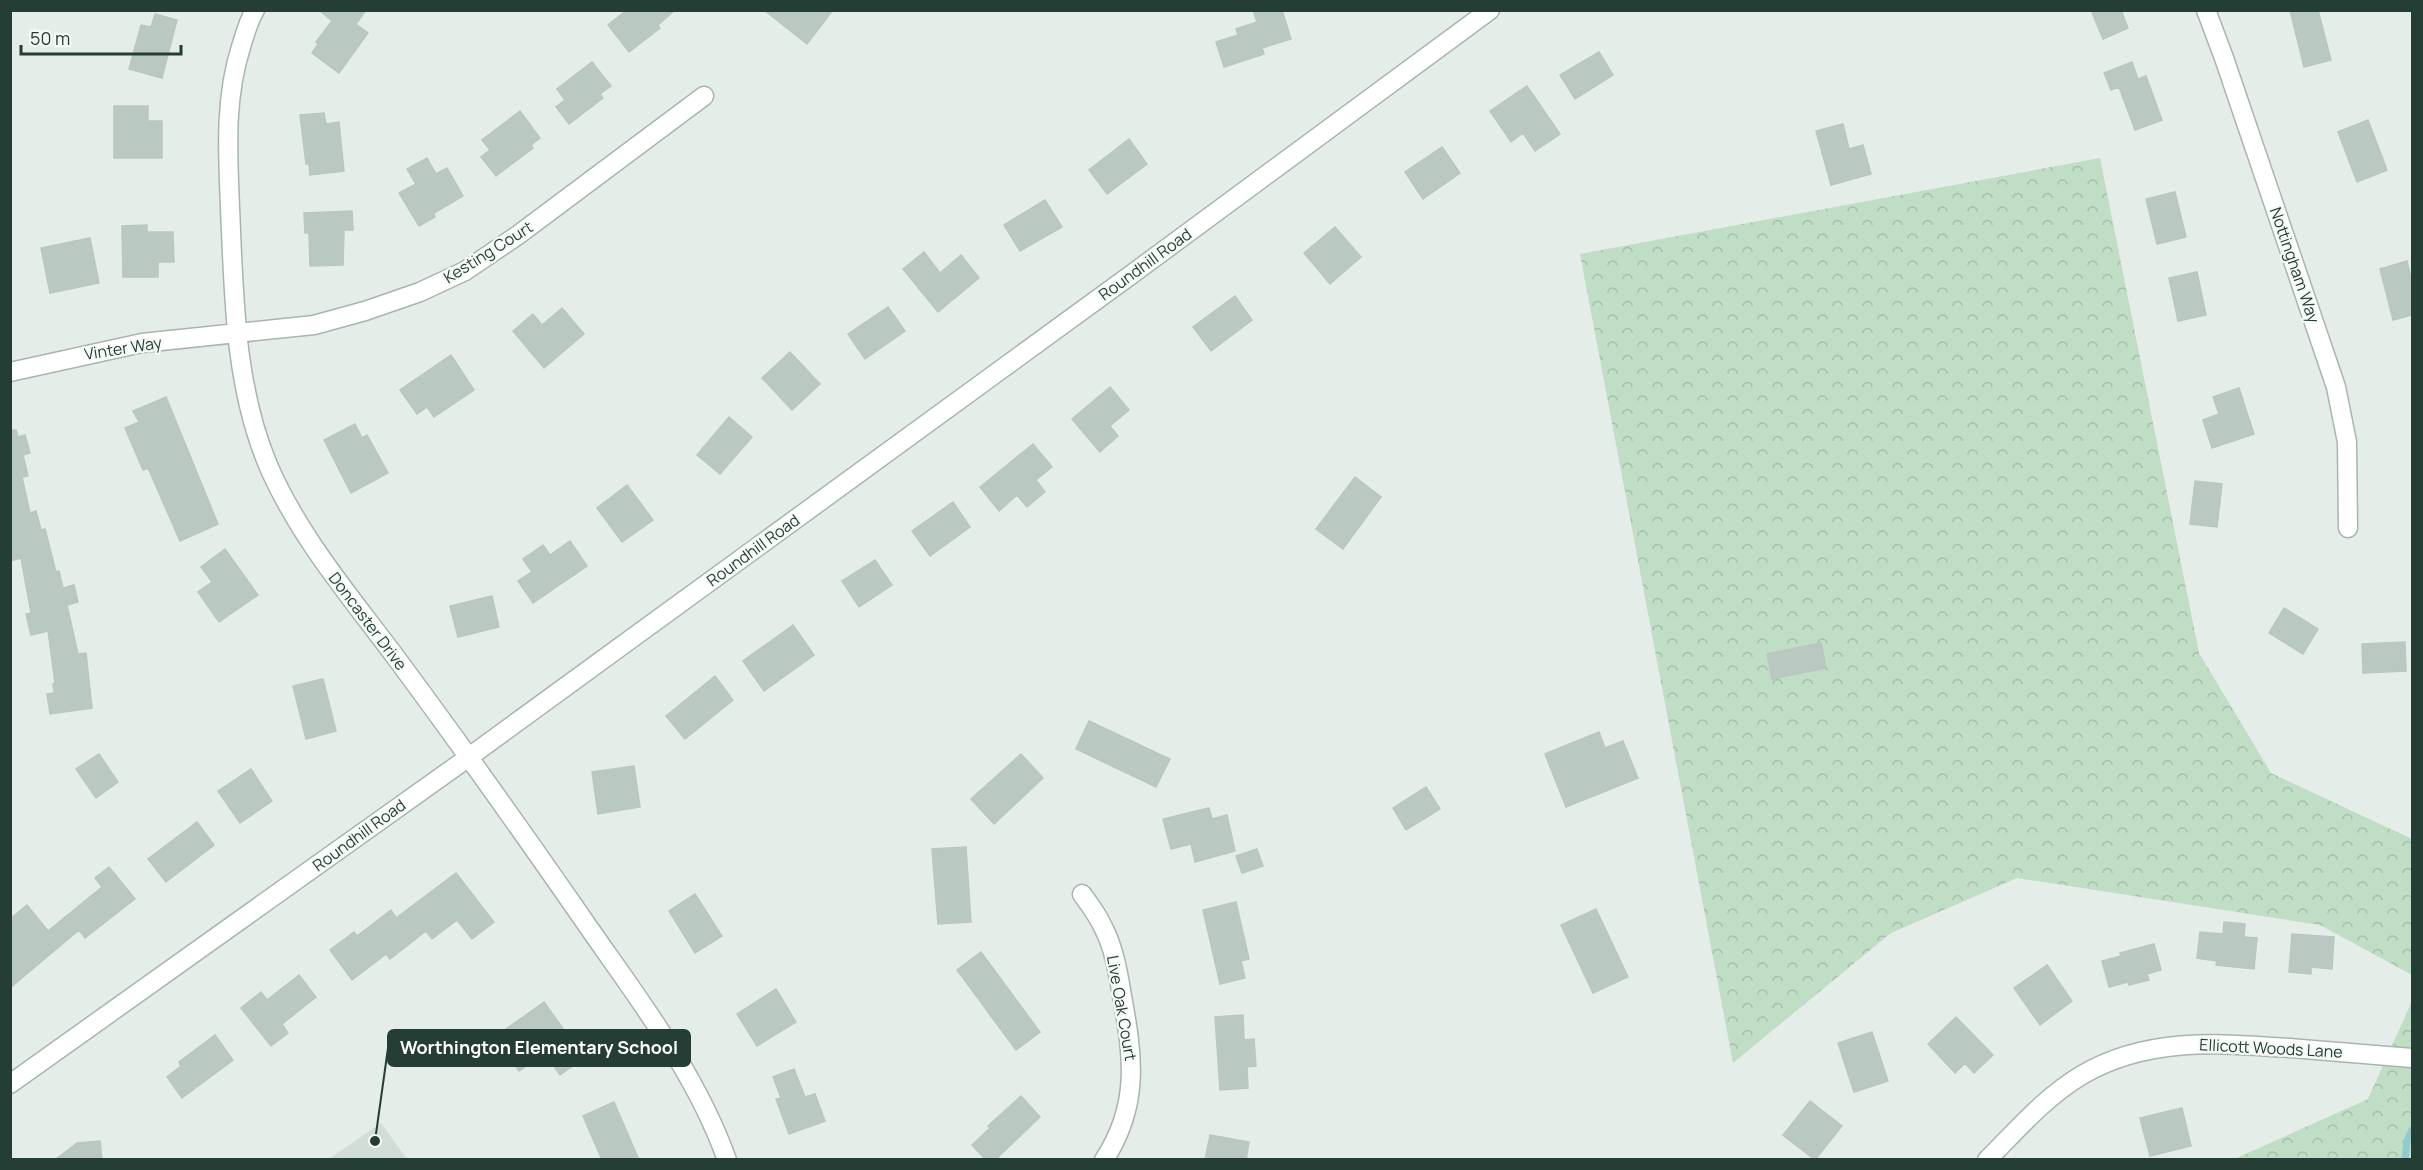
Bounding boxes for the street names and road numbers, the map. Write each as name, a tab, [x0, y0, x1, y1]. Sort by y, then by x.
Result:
street label: Nottingham Way	[2265, 204, 2325, 326]
street label: Kesting Court	[439, 216, 537, 288]
street label: Roundhill Road	[1094, 223, 1196, 305]
street label: Vinter Way	[83, 331, 164, 365]
street label: Roundhill Road	[702, 509, 804, 591]
street label: Doncaster Drive	[324, 567, 412, 675]
street label: Roundhill Road	[308, 794, 410, 876]
street label: Live Oak Court	[1102, 954, 1142, 1062]
street label: Ellicott Woods Lane	[2199, 1033, 2343, 1063]

